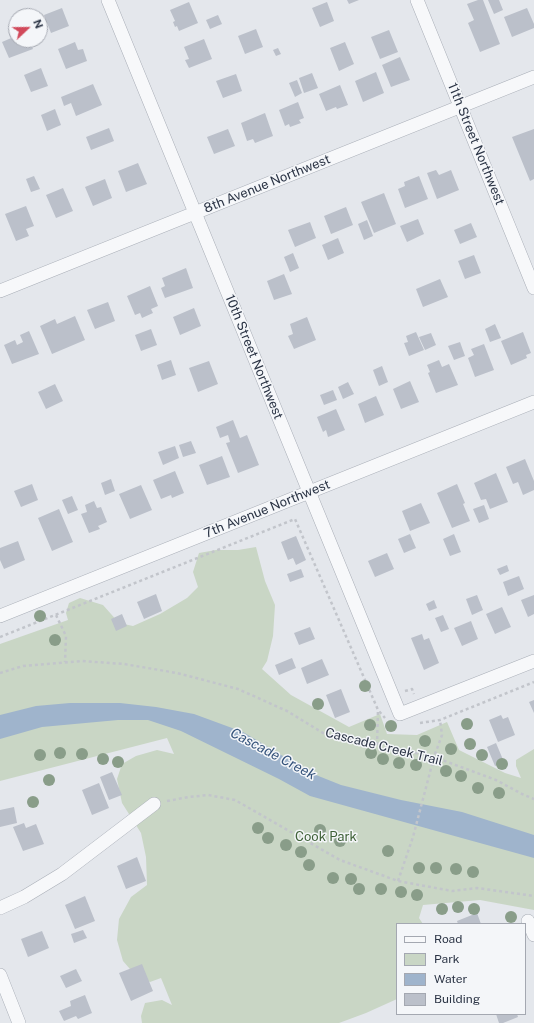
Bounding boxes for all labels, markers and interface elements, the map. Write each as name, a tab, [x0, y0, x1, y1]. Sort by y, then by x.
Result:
north arrow	[8, 8, 48, 48]
text: N	[31, 18, 45, 30]
street label: 11th Street Northwest	[444, 81, 508, 207]
street label: 8th Avenue Northwest	[201, 151, 333, 217]
street label: 10th Street Northwest	[222, 292, 286, 422]
street label: 7th Avenue Northwest	[202, 477, 332, 541]
water label: Cascade Creek	[227, 724, 319, 784]
street label: Cascade Creek Trail	[324, 725, 444, 769]
park label: Cook Park	[295, 829, 357, 845]
legend	[396, 923, 526, 1015]
text: Road	[434, 932, 462, 946]
text: Park	[434, 952, 460, 966]
text: Water	[434, 972, 467, 986]
text: Building	[434, 992, 480, 1006]

